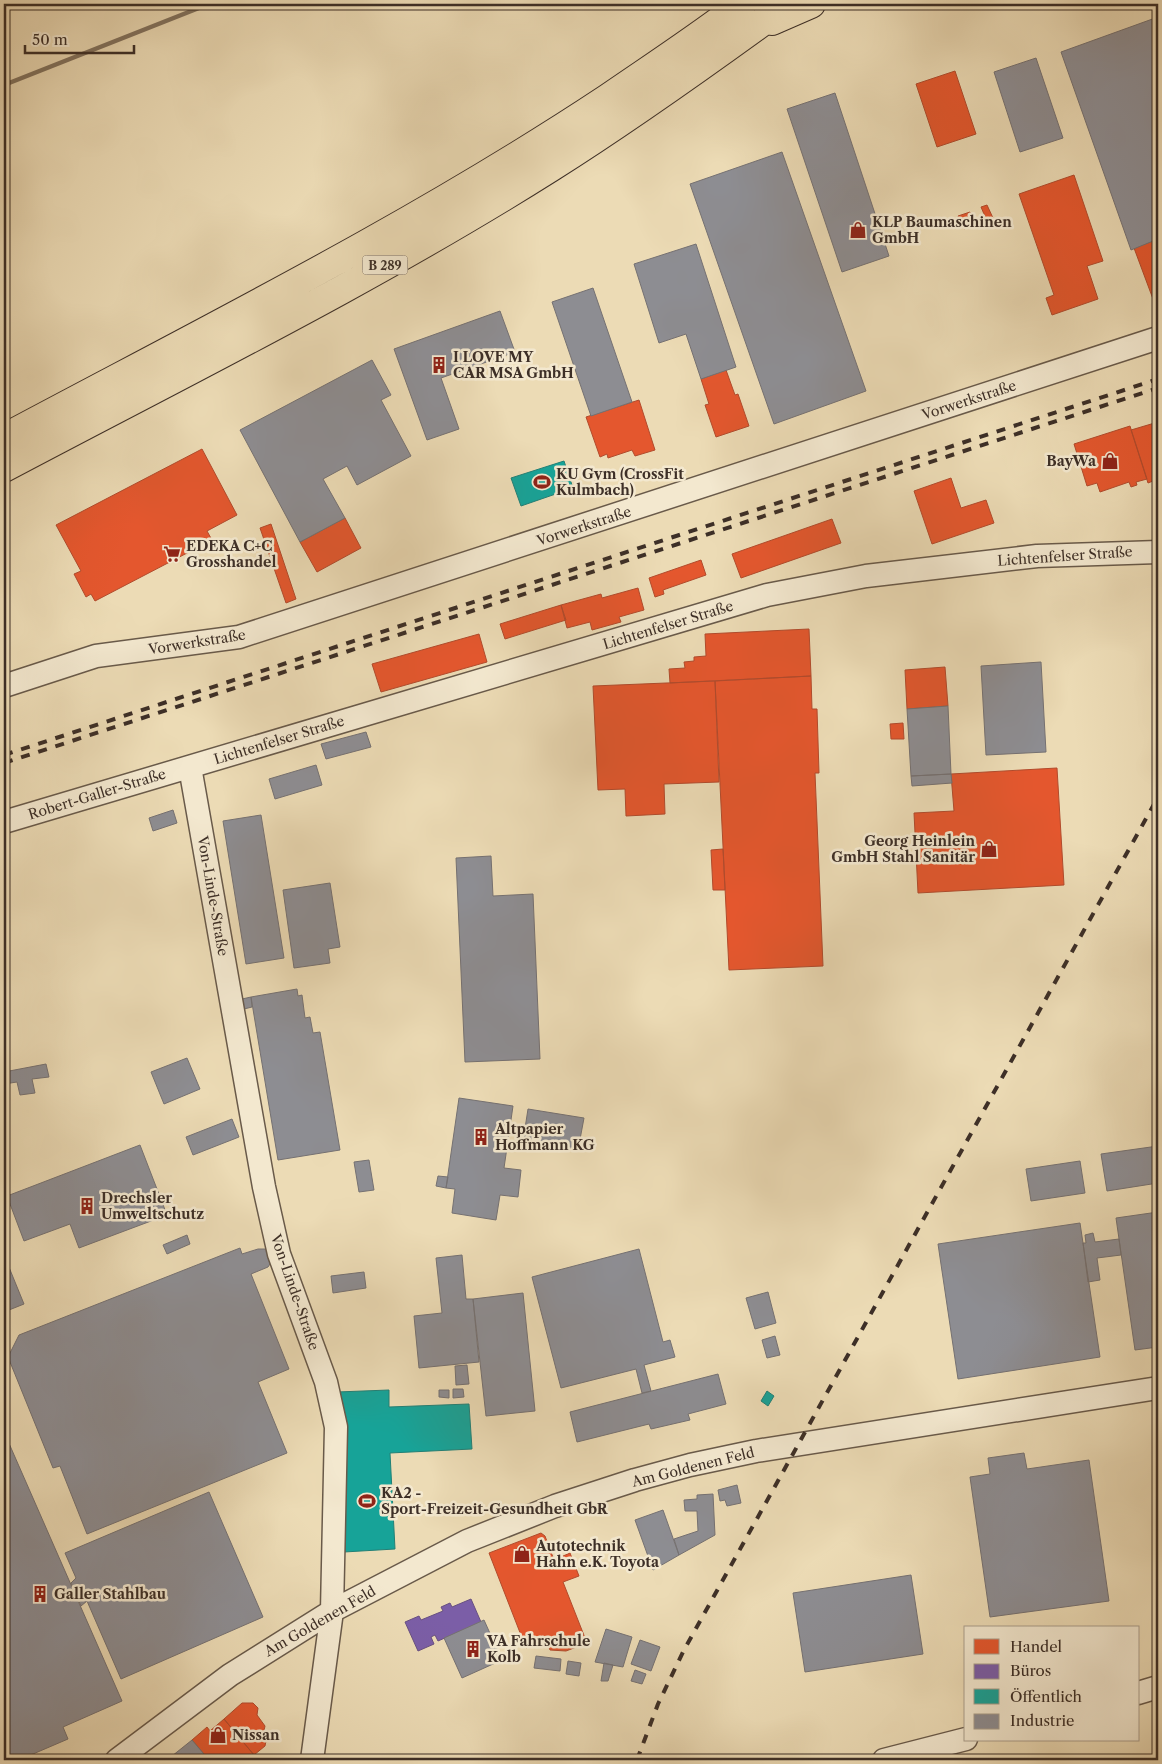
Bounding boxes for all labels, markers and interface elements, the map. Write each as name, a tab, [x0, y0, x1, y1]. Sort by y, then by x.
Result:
scale bar	[25, 22, 134, 54]
text: 50 m	[32, 30, 68, 49]
place label: KLP Baumaschinen GmbH	[872, 213, 1012, 247]
shop icon: KLP Baumaschinen GmbH	[848, 220, 868, 240]
road number: B 289	[362, 256, 408, 274]
place label: I LOVE MY CAR MSA GmbH	[453, 348, 574, 382]
building icon: I LOVE MY CAR MSA GmbH	[429, 355, 449, 375]
street label: Vorwerkstraße	[919, 376, 1019, 424]
shop icon: BayWa	[1100, 451, 1120, 471]
place label: BayWa	[1046, 452, 1097, 470]
place label: KU Gym (CrossFit Kulmbach)	[556, 465, 684, 499]
sports icon: KU Gym (CrossFit Kulmbach)	[532, 472, 552, 492]
street label: Vorwerkstraße	[534, 502, 634, 550]
place label: EDEKA C+C Grosshandel	[186, 537, 276, 571]
street label: Lichtenfelser Straße	[997, 542, 1133, 570]
supermarket icon: EDEKA C+C Grosshandel	[162, 544, 182, 564]
street label: Lichtenfelser Straße	[601, 597, 735, 653]
street label: Vorwerkstraße	[146, 625, 247, 659]
street label: Lichtenfelser Straße	[212, 712, 346, 768]
street label: Robert-Galler-Straße	[26, 764, 168, 824]
place label: Georg Heinlein GmbH Stahl Sanitär	[831, 832, 975, 866]
street label: Von-Linde-Straße	[193, 834, 232, 958]
shop icon: Georg Heinlein GmbH Stahl Sanitär	[979, 839, 999, 859]
place label: Altpapier Hoffmann KG	[494, 1120, 595, 1154]
building icon: Altpapier Hoffmann KG	[471, 1127, 491, 1147]
place label: Drechsler Umweltschutz	[101, 1189, 204, 1223]
building icon: Drechsler Umweltschutz	[77, 1196, 97, 1216]
street label: Von-Linde-Straße	[266, 1231, 323, 1353]
street label: Am Goldenen Feld	[629, 1443, 757, 1491]
place label: KA2 - Sport-Freizeit-Gesundheit GbR	[381, 1484, 609, 1518]
sports icon: KA2 - Sport-Freizeit-Gesundheit GbR	[357, 1491, 377, 1511]
place label: Autotechnik Hahn e.K. Toyota	[535, 1537, 660, 1571]
shop icon: Autotechnik Hahn e.K. Toyota	[512, 1544, 532, 1564]
street label: Am Goldenen Feld	[260, 1582, 379, 1661]
building icon: Galler Stahlbau	[30, 1584, 50, 1604]
place label: Galler Stahlbau	[54, 1585, 166, 1603]
legend	[964, 1626, 1140, 1742]
place label: VA Fahrschule Kolb	[486, 1632, 590, 1666]
text: Handel	[1010, 1637, 1063, 1656]
building icon: VA Fahrschule Kolb	[463, 1639, 483, 1659]
text: Büros	[1010, 1661, 1051, 1680]
text: Öffentlich	[1010, 1687, 1083, 1706]
text: Industrie	[1010, 1711, 1074, 1730]
shop icon: Nissan	[208, 1725, 228, 1745]
place label: Nissan	[232, 1726, 280, 1744]

